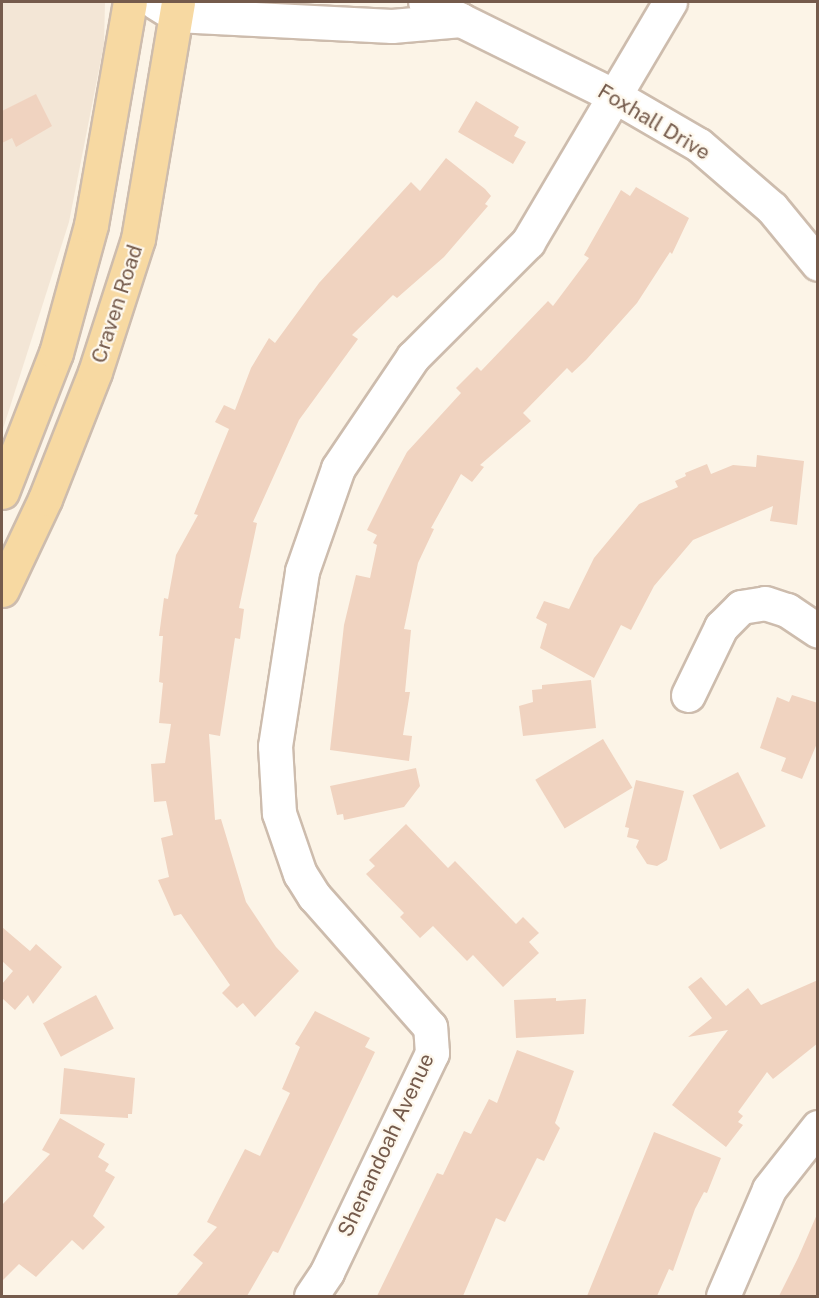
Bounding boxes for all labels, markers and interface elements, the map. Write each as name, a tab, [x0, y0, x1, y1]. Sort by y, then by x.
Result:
street label: Foxhall Drive	[593, 79, 715, 165]
street label: Craven Road	[86, 242, 148, 366]
street label: Shenandoah Avenue	[333, 1049, 439, 1241]

